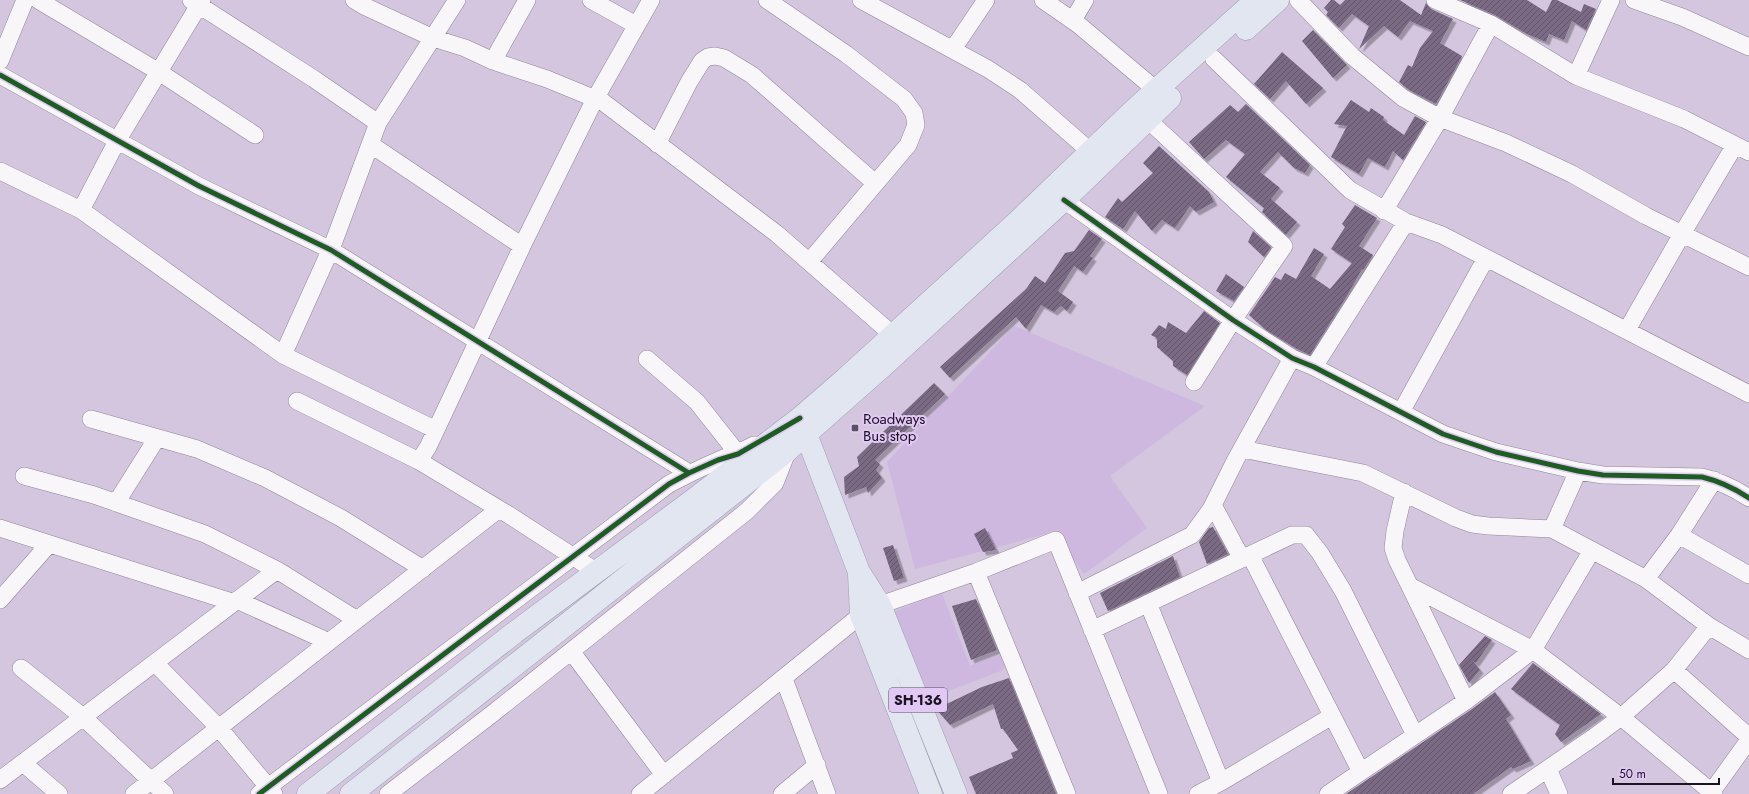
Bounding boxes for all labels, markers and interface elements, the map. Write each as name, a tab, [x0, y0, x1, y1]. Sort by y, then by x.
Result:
place label: Roadways Bus stop	[863, 408, 925, 447]
marker: Roadways Bus stop	[850, 423, 860, 433]
road number: SH-136	[889, 688, 947, 712]
scale bar	[1613, 760, 1719, 786]
text: 50 m	[1619, 765, 1646, 783]

